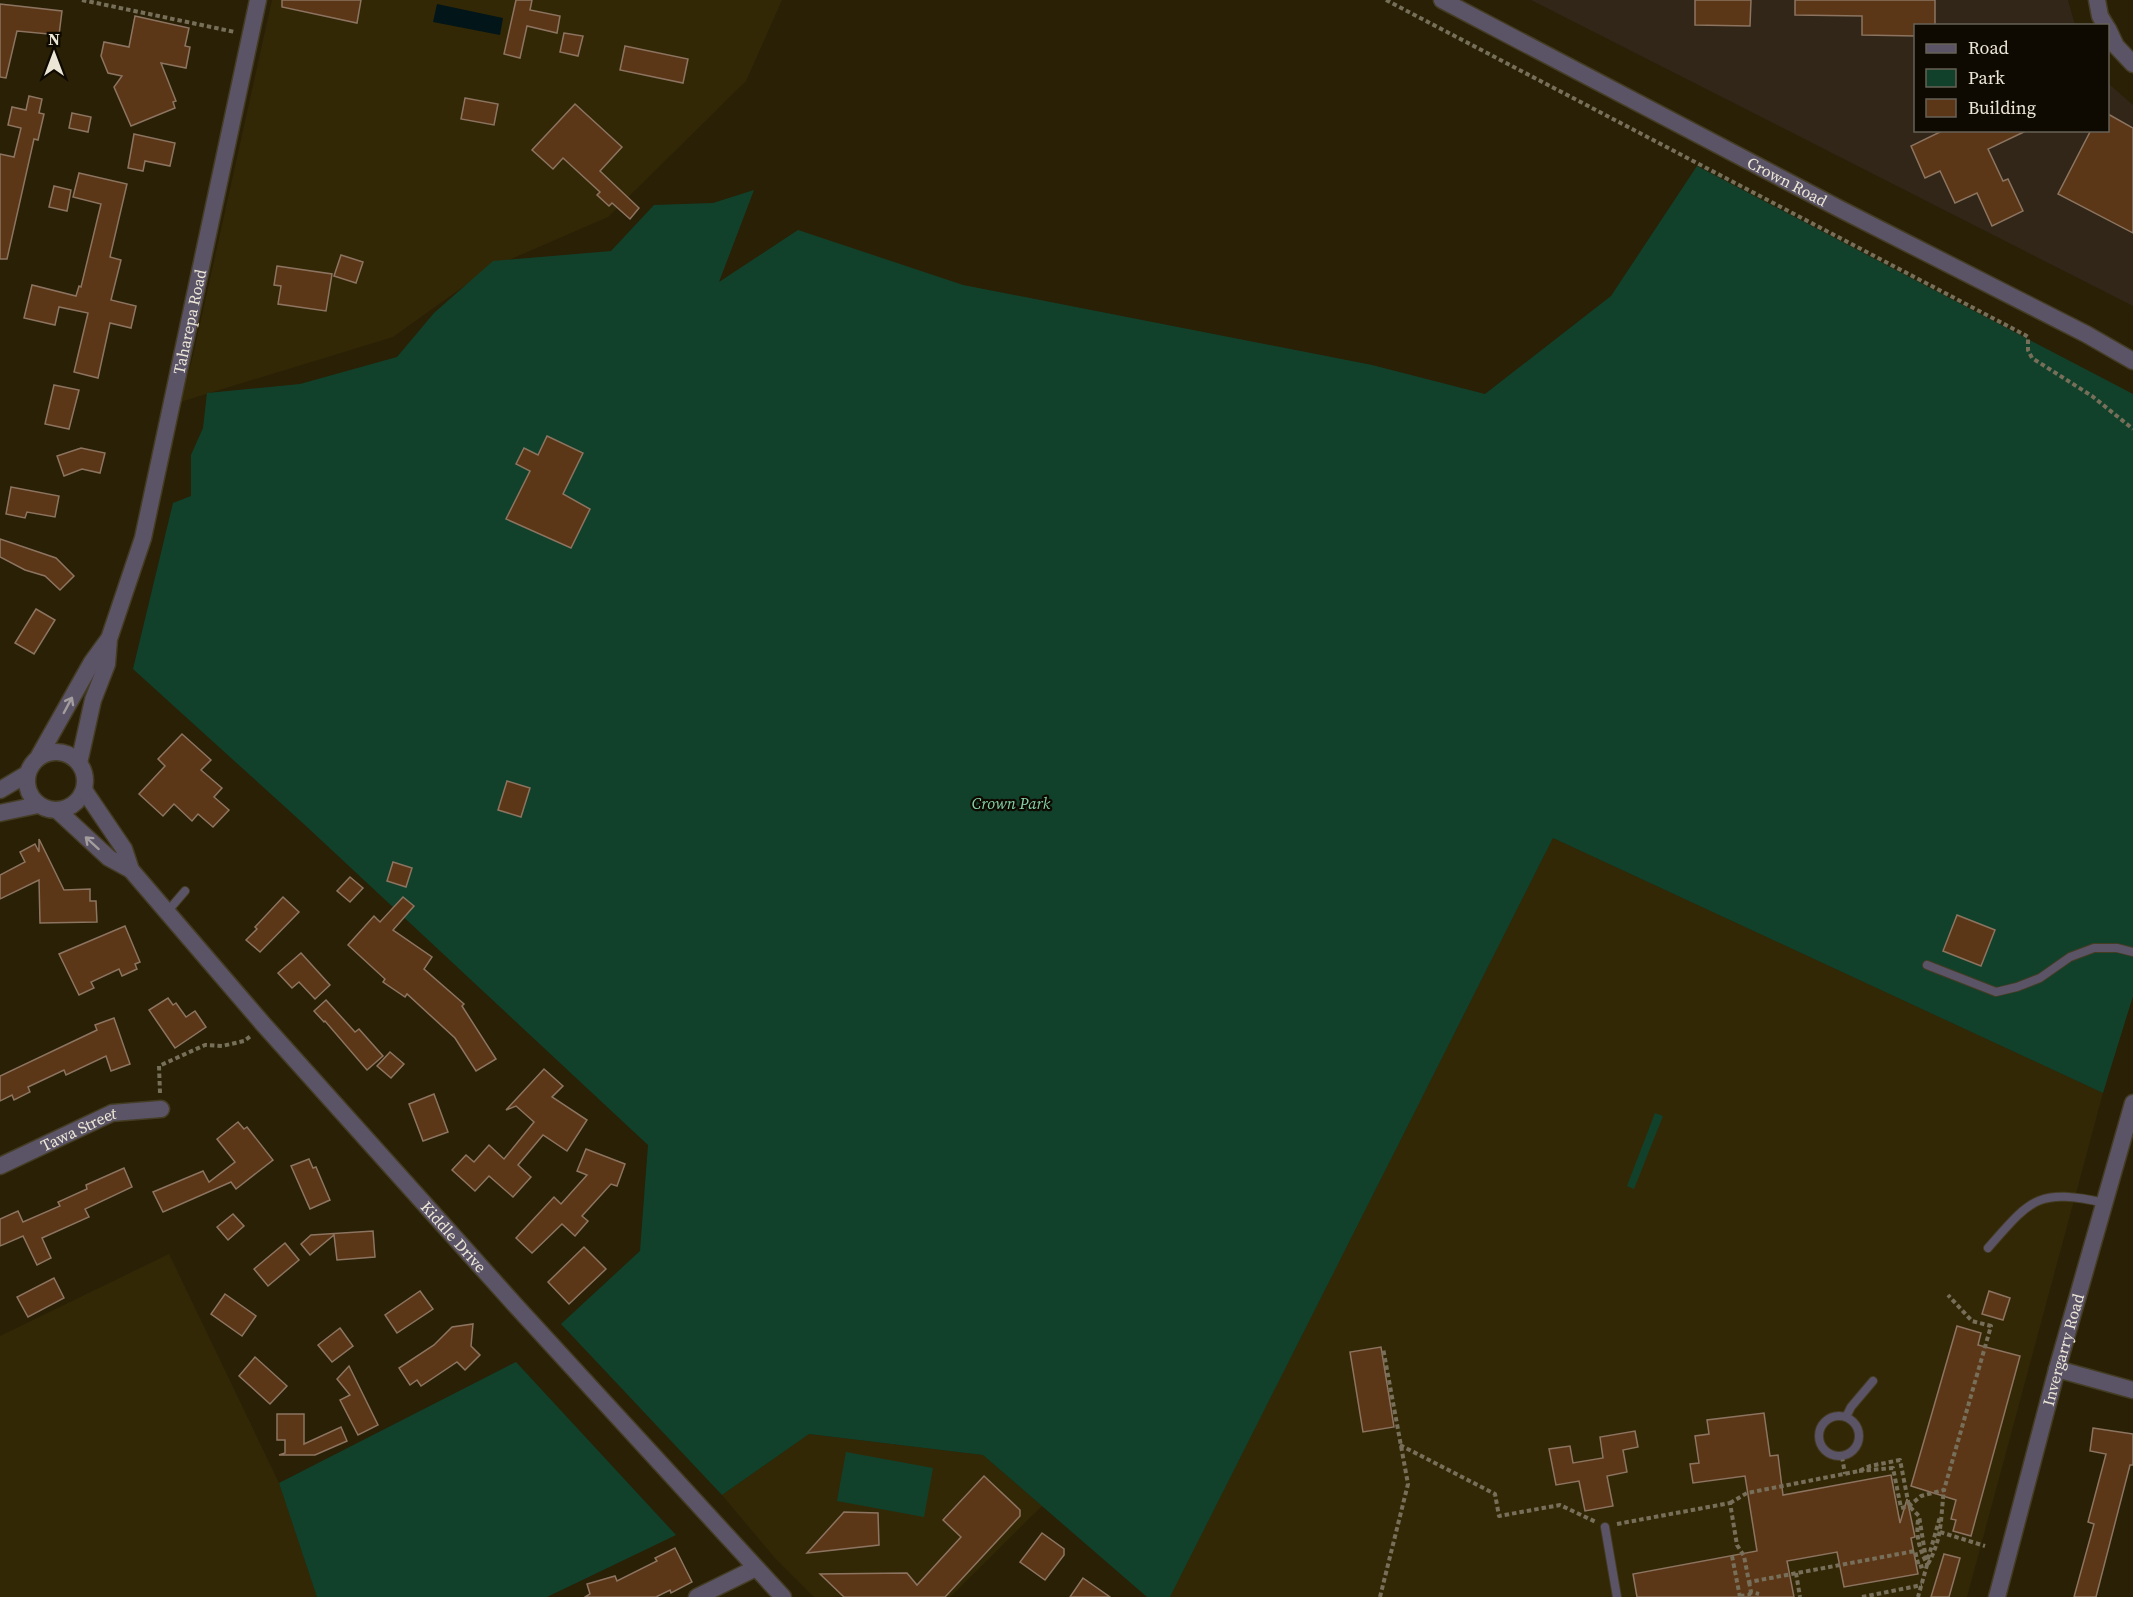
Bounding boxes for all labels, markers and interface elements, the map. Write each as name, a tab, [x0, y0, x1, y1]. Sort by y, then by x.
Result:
north arrow	[24, 24, 84, 84]
legend	[1914, 24, 2109, 132]
text: N	[48, 28, 60, 50]
text: Road	[1968, 35, 2009, 60]
text: Park	[1968, 65, 2005, 90]
text: Building	[1968, 95, 2036, 120]
street label: Crown Road	[1743, 151, 1831, 211]
street label: Taharepa Road	[167, 267, 211, 376]
one-way arrow	[63, 697, 75, 715]
park label: Crown Park	[972, 792, 1051, 814]
one-way arrow	[85, 836, 100, 850]
street label: Tawa Street	[37, 1102, 118, 1156]
street label: Kiddle Drive	[416, 1196, 492, 1277]
street label: Invergarry Road	[2037, 1291, 2089, 1408]

